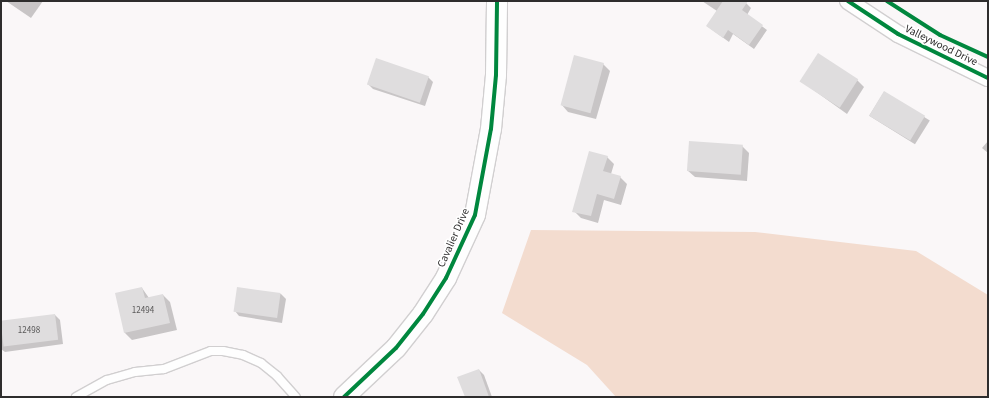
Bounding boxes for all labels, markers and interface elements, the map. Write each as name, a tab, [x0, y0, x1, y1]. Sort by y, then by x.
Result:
street label: Valleywood Drive	[903, 23, 979, 69]
street label: Cavalier Drive	[435, 206, 473, 270]
house number: 12494	[132, 306, 154, 316]
house number: 12498	[18, 326, 40, 336]

